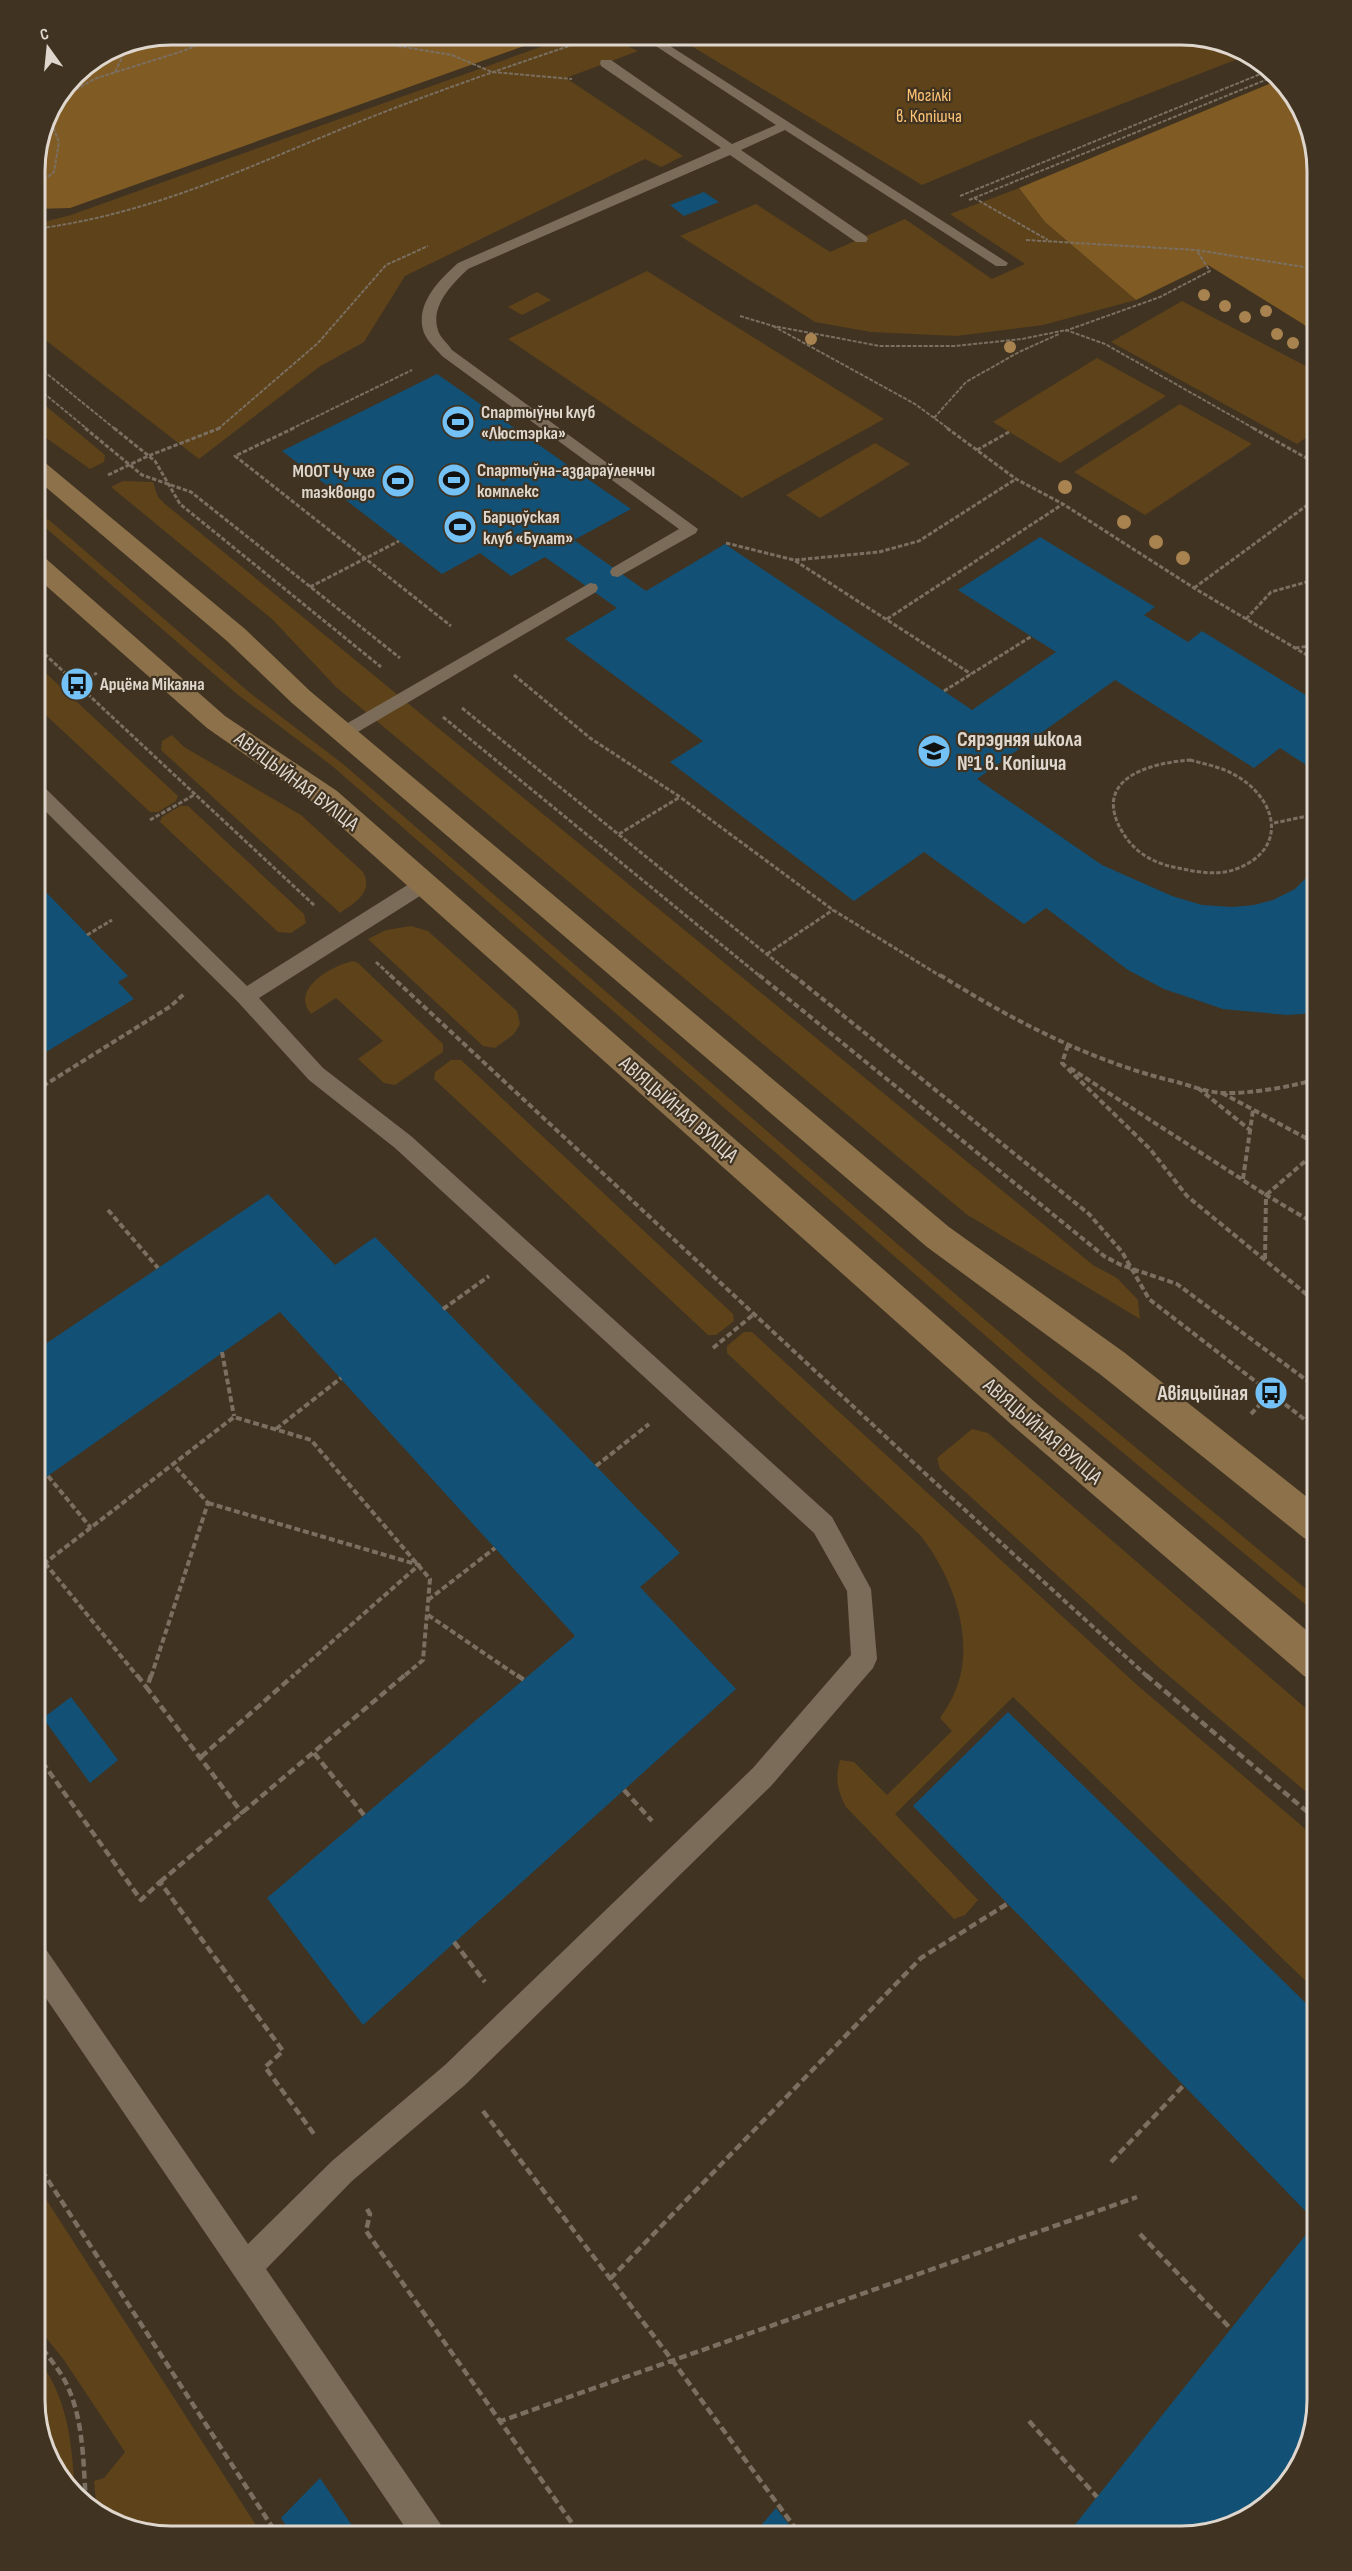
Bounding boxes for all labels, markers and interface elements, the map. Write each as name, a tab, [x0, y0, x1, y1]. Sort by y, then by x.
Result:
north arrow	[18, 18, 78, 78]
text: С	[38, 25, 51, 45]
park label: Могілкі в. Копішча	[896, 85, 962, 127]
place label: Cпартыўны клуб «Люстэрка»	[481, 402, 596, 444]
sports icon: Cпартыўны клуб «Люстэрка»	[440, 404, 476, 440]
place label: Спартыўна-аздараўленчы комплекс	[477, 460, 655, 502]
place label: МООТ Чу чхе таэквондо	[293, 461, 375, 503]
sports icon: Спартыўна-аздараўленчы комплекс	[436, 462, 472, 498]
sports icon: МООТ Чу чхе таэквондо	[380, 463, 416, 499]
place label: Барцоўская клуб «Булат»	[483, 507, 573, 549]
sports icon: Барцоўская клуб «Булат»	[442, 509, 478, 545]
bus stop icon: Арцёма Мікаяна	[59, 666, 95, 702]
place label: Арцёма Мікаяна	[99, 674, 205, 695]
street label: АВІЯЦЫЙНАЯ ВУЛІЦА	[229, 726, 365, 837]
place label: Сярэдняя школа №1 в. Копішча	[957, 727, 1082, 776]
school or university icon: Сярэдняя школа №1 в. Копішча	[916, 733, 952, 769]
street label: АВІЯЦЫЙНАЯ ВУЛІЦА	[613, 1050, 744, 1169]
street label: АВІЯЦЫЙНАЯ ВУЛІЦА	[977, 1372, 1108, 1491]
bus stop icon: Авіяцыйная	[1253, 1375, 1289, 1411]
place label: Авіяцыйная	[1157, 1381, 1248, 1406]

